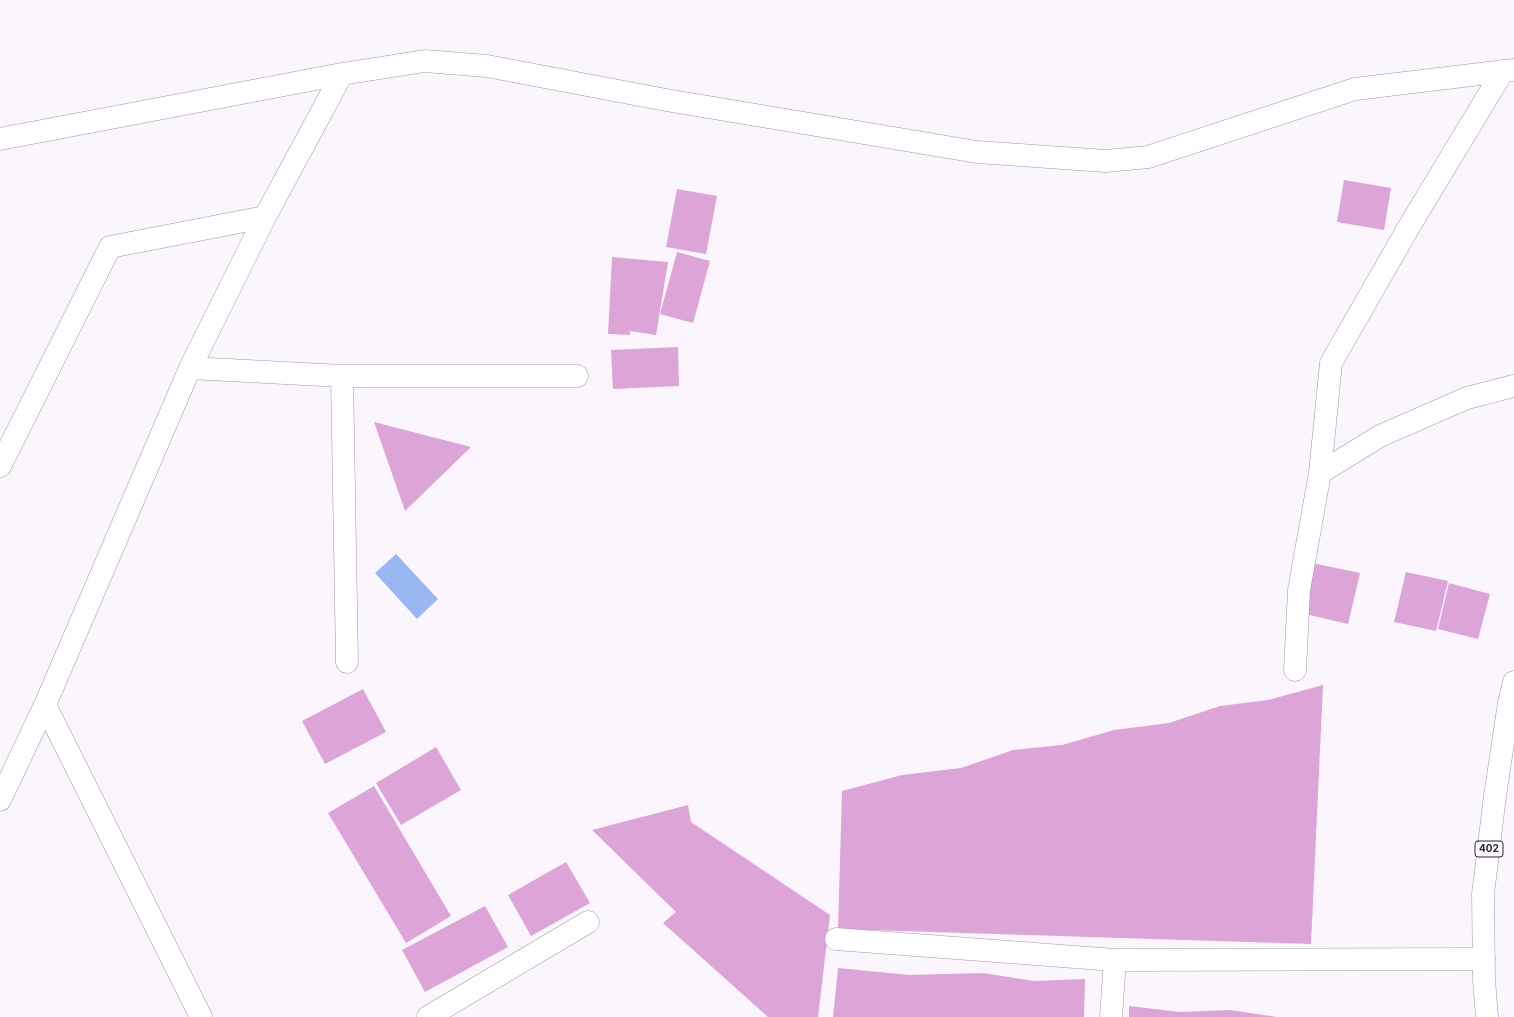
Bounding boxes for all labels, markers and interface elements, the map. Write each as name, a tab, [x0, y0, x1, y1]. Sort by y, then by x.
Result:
road number: 402	[1475, 841, 1503, 857]

